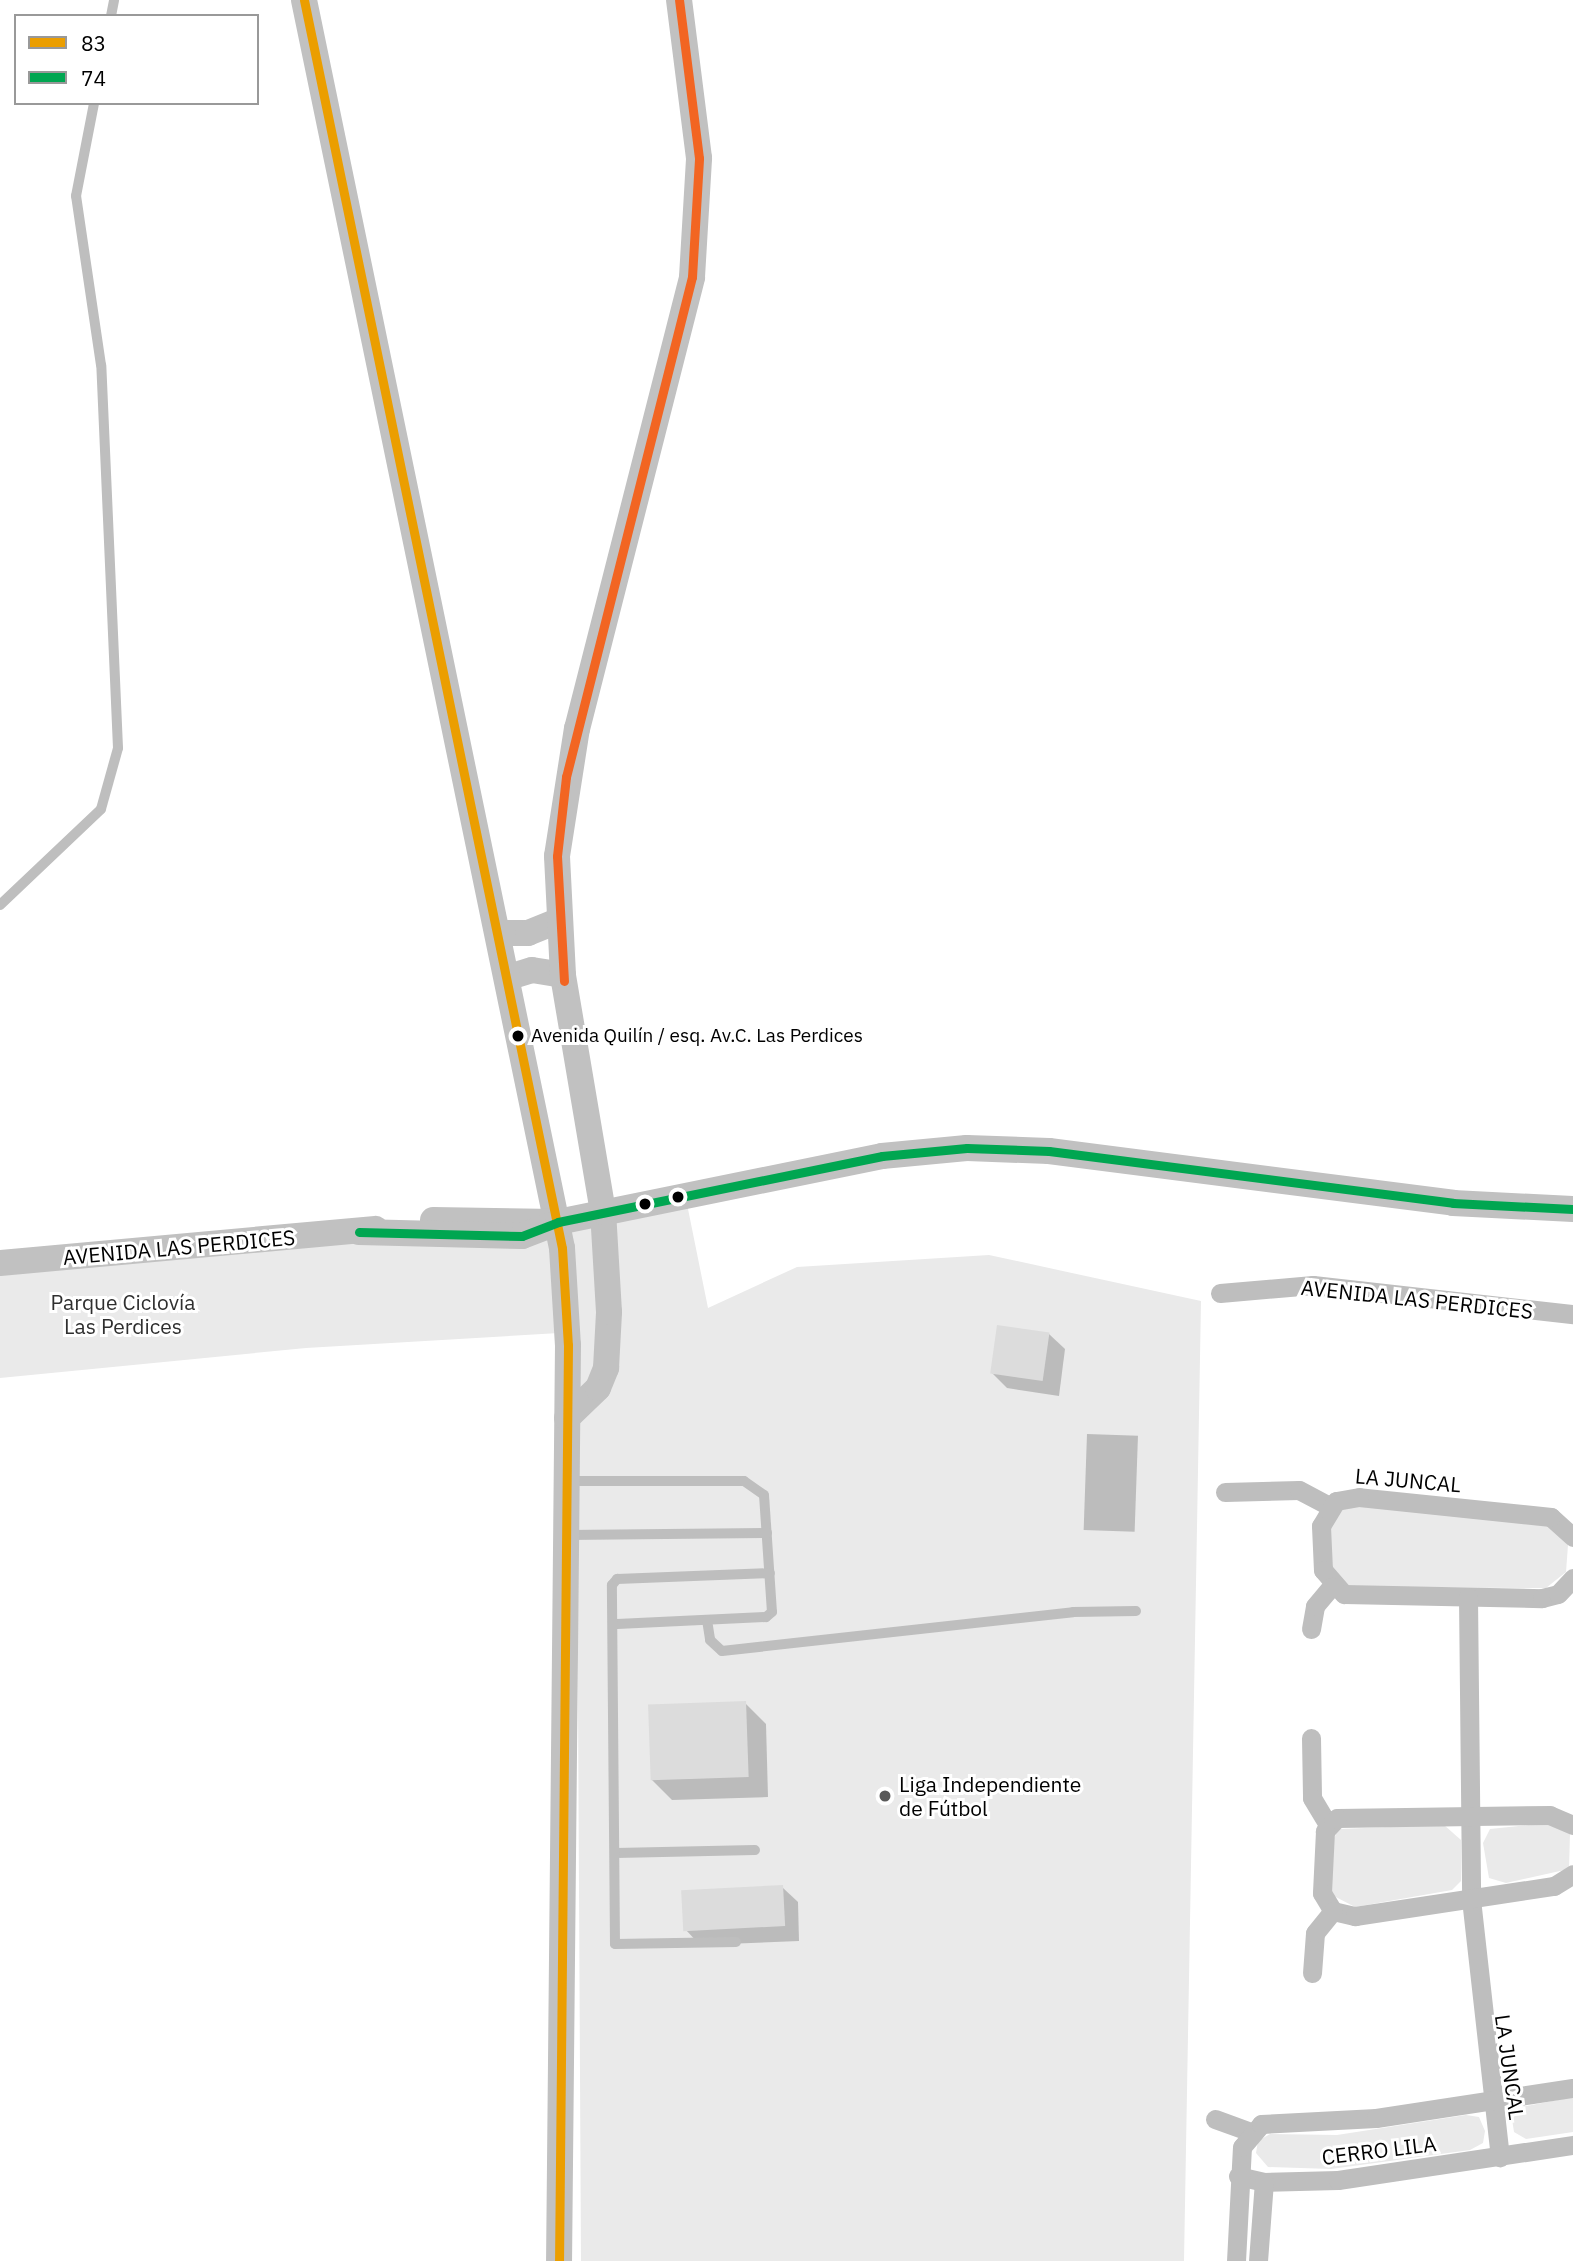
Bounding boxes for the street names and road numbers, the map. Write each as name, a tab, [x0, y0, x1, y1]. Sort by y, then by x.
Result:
street label: AVENIDA LAS PERDICES	[62, 1224, 296, 1270]
street label: AVENIDA LAS PERDICES	[1300, 1274, 1534, 1324]
street label: LA JUNCAL	[1354, 1463, 1462, 1497]
street label: LA JUNCAL	[1490, 2013, 1530, 2121]
street label: CERRO LILA	[1320, 2130, 1438, 2170]

